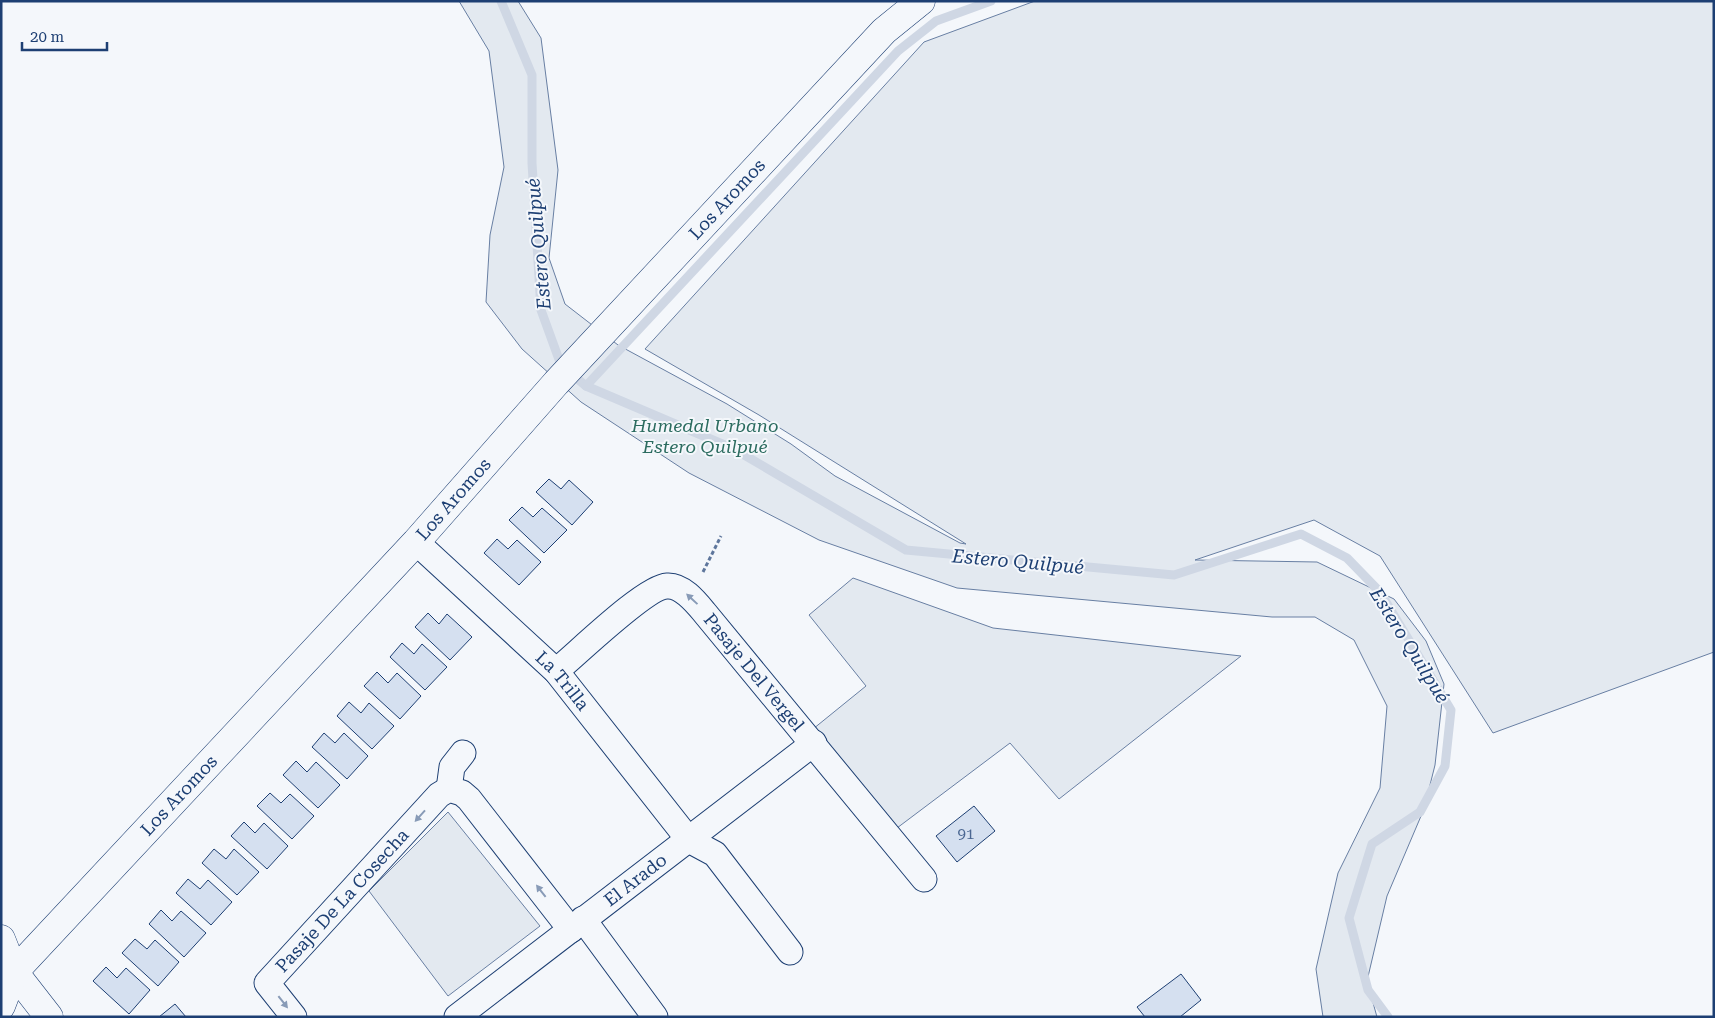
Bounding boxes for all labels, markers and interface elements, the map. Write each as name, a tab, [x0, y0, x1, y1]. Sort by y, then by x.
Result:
scale bar	[22, 20, 108, 52]
text: 20 m	[30, 28, 65, 46]
street label: Los Aromos	[684, 154, 769, 244]
water label: Estero Quilpué	[521, 177, 556, 312]
park label: Humedal Urbano Estero Quilpué	[631, 415, 778, 457]
street label: Los Aromos	[412, 454, 495, 544]
water label: Estero Quilpué	[950, 544, 1085, 579]
water label: Estero Quilpué	[1364, 582, 1455, 708]
one-way arrow	[686, 593, 698, 605]
street label: Pasaje Del Vergel	[700, 609, 809, 736]
street label: La Trilla	[531, 647, 594, 715]
street label: Los Aromos	[136, 751, 221, 840]
one-way arrow	[414, 810, 425, 822]
street label: Pasaje De La Cosecha	[271, 824, 413, 976]
house number: 91	[958, 825, 974, 843]
street label: El Arado	[600, 849, 671, 910]
one-way arrow	[535, 885, 546, 898]
one-way arrow	[277, 995, 288, 1008]

